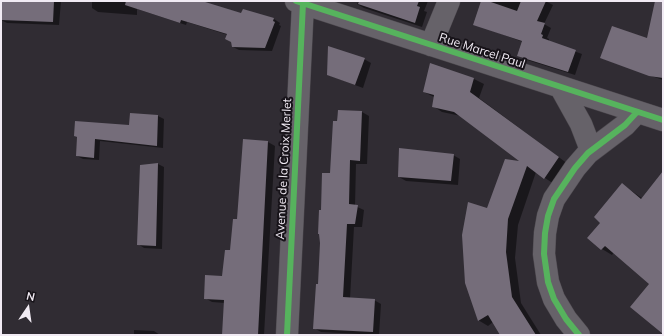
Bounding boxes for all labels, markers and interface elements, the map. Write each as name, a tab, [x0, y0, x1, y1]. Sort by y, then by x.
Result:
street label: Rue Marcel Paul	[437, 30, 527, 72]
street label: Avenue de la Croix Merlet	[273, 98, 295, 240]
north arrow	[8, 288, 48, 328]
text: N	[25, 289, 36, 304]

